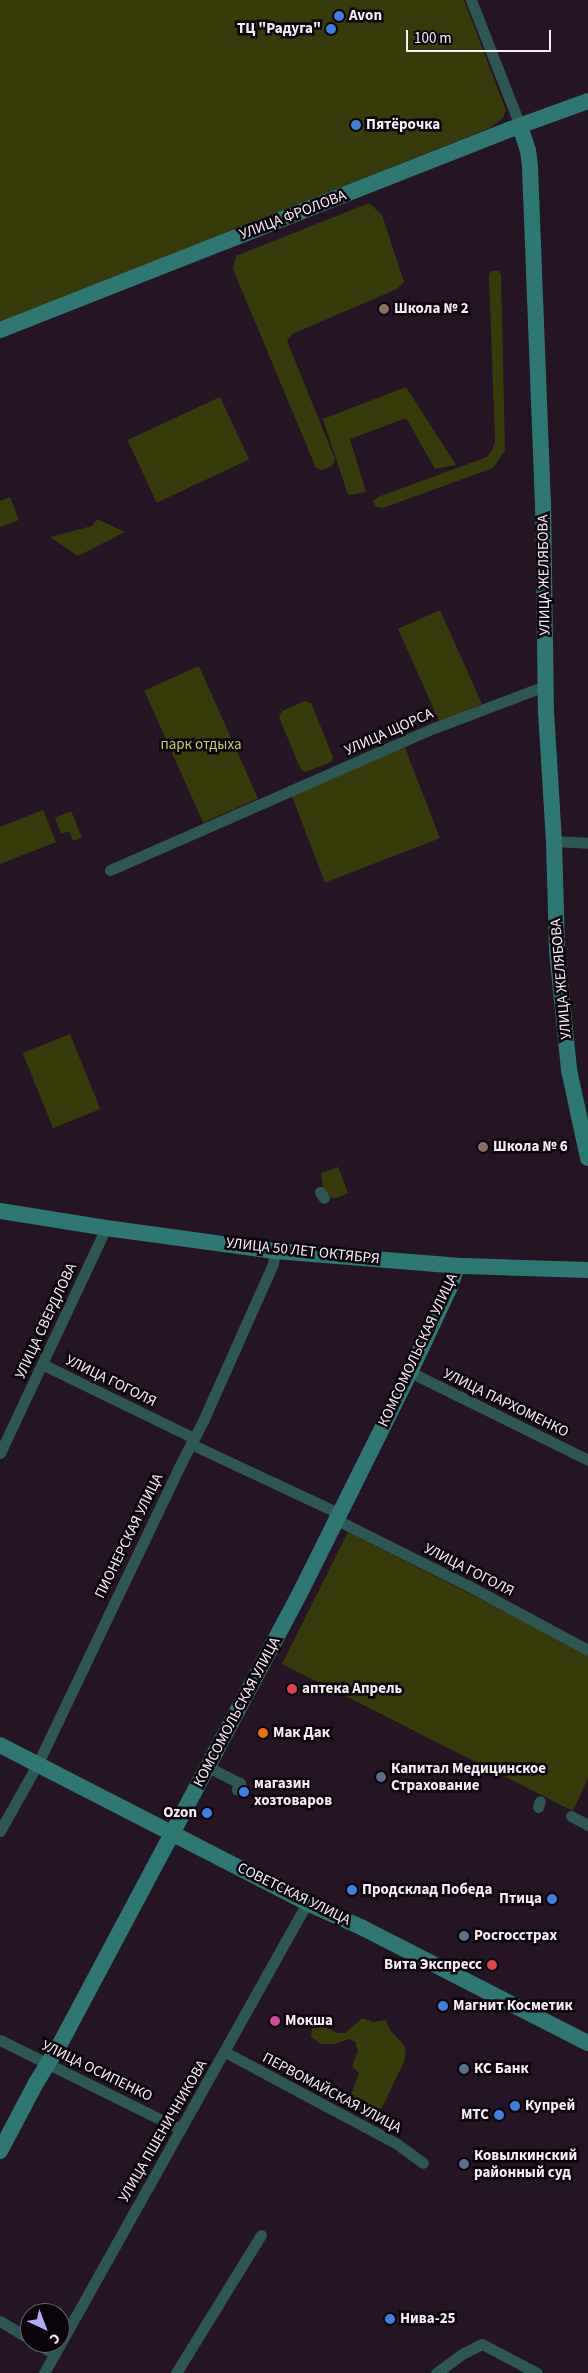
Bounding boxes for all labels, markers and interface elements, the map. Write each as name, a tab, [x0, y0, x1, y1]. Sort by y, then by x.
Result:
place label: Avon	[349, 7, 382, 25]
marker: Avon	[333, 10, 345, 22]
place label: ТЦ "Радуга"	[237, 20, 321, 38]
scale bar	[408, 20, 553, 52]
marker: ТЦ "Радуга"	[325, 23, 337, 35]
text: 100 m	[414, 28, 452, 49]
place label: Пятёрочка	[366, 116, 440, 134]
marker: Пятёрочка	[350, 119, 362, 131]
street label: УЛИЦА ФРОЛОВА	[237, 186, 349, 244]
place label: Школа № 2	[394, 300, 469, 318]
marker: Школа № 2	[378, 303, 390, 315]
street label: УЛИЦА ЖЕЛЯБОВА	[534, 514, 554, 636]
street label: УЛИЦА ЩОРСА	[342, 704, 436, 760]
park label: парк отдыха	[160, 736, 242, 754]
street label: УЛИЦА ЖЕЛЯБОВА	[547, 918, 575, 1040]
place label: Школа № 6	[493, 1138, 568, 1156]
marker: Школа № 6	[477, 1141, 489, 1153]
street label: УЛИЦА 50 ЛЕТ ОКТЯБРЯ	[225, 1234, 381, 1268]
street label: УЛИЦА СВЕРДЛОВА	[11, 1260, 81, 1382]
street label: КОМСОМОЛЬСКАЯ УЛИЦА	[374, 1270, 462, 1430]
street label: УЛИЦА ГОГОЛЯ	[63, 1351, 159, 1411]
street label: УЛИЦА ПАРХОМЕНКО	[440, 1365, 572, 1441]
street label: ПИОНЕРСКАЯ УЛИЦА	[91, 1471, 167, 1601]
street label: УЛИЦА ГОГОЛЯ	[421, 1540, 517, 1600]
street label: КОМСОМОЛЬСКАЯ УЛИЦА	[190, 1634, 284, 1790]
place label: аптека Апрель	[302, 1680, 402, 1698]
marker: аптека Апрель	[286, 1683, 298, 1695]
place label: Мак Дак	[273, 1724, 330, 1742]
marker: Мак Дак	[257, 1727, 269, 1739]
place label: Капитал Медицинское Страхование	[391, 1759, 546, 1794]
marker: Капитал Медицинское Страхование	[375, 1771, 387, 1783]
place label: магазин хозтоваров	[254, 1774, 332, 1809]
marker: магазин хозтоваров	[238, 1786, 250, 1798]
place label: Ozon	[163, 1804, 197, 1822]
marker: Ozon	[201, 1807, 213, 1819]
street label: СОВЕТСКАЯ УЛИЦА	[235, 1859, 353, 1929]
place label: Продсклад Победа	[362, 1881, 492, 1899]
marker: Продсклад Победа	[346, 1884, 358, 1896]
place label: Птица	[499, 1890, 542, 1908]
marker: Птица	[546, 1893, 558, 1905]
place label: Росгосстрах	[474, 1927, 557, 1945]
marker: Росгосстрах	[458, 1930, 470, 1942]
place label: Вита Экспресс	[384, 1956, 482, 1974]
marker: Вита Экспресс	[486, 1959, 498, 1971]
place label: Магнит Косметик	[453, 1997, 573, 2015]
marker: Магнит Косметик	[437, 2000, 449, 2012]
place label: Мокша	[285, 2012, 333, 2030]
marker: Мокша	[269, 2015, 281, 2027]
street label: УЛИЦА ОСИПЕНКО	[39, 2036, 155, 2106]
street label: ПЕРВОМАЙСКАЯ УЛИЦА	[259, 2049, 405, 2137]
street label: УЛИЦА ПШЕНИЧНИКОВА	[115, 2057, 211, 2205]
place label: КС Банк	[474, 2060, 529, 2078]
marker: КС Банк	[458, 2063, 470, 2075]
place label: Купрей	[525, 2097, 575, 2115]
marker: Купрей	[509, 2100, 521, 2112]
place label: МТС	[461, 2106, 489, 2124]
marker: МТС	[493, 2109, 505, 2121]
place label: Ковылкинский районный суд	[474, 2146, 577, 2181]
marker: Ковылкинский районный суд	[458, 2158, 470, 2170]
north arrow	[20, 2303, 70, 2353]
place label: Нива-25	[400, 2310, 455, 2328]
marker: Нива-25	[384, 2313, 396, 2325]
text: С	[45, 2328, 64, 2348]

